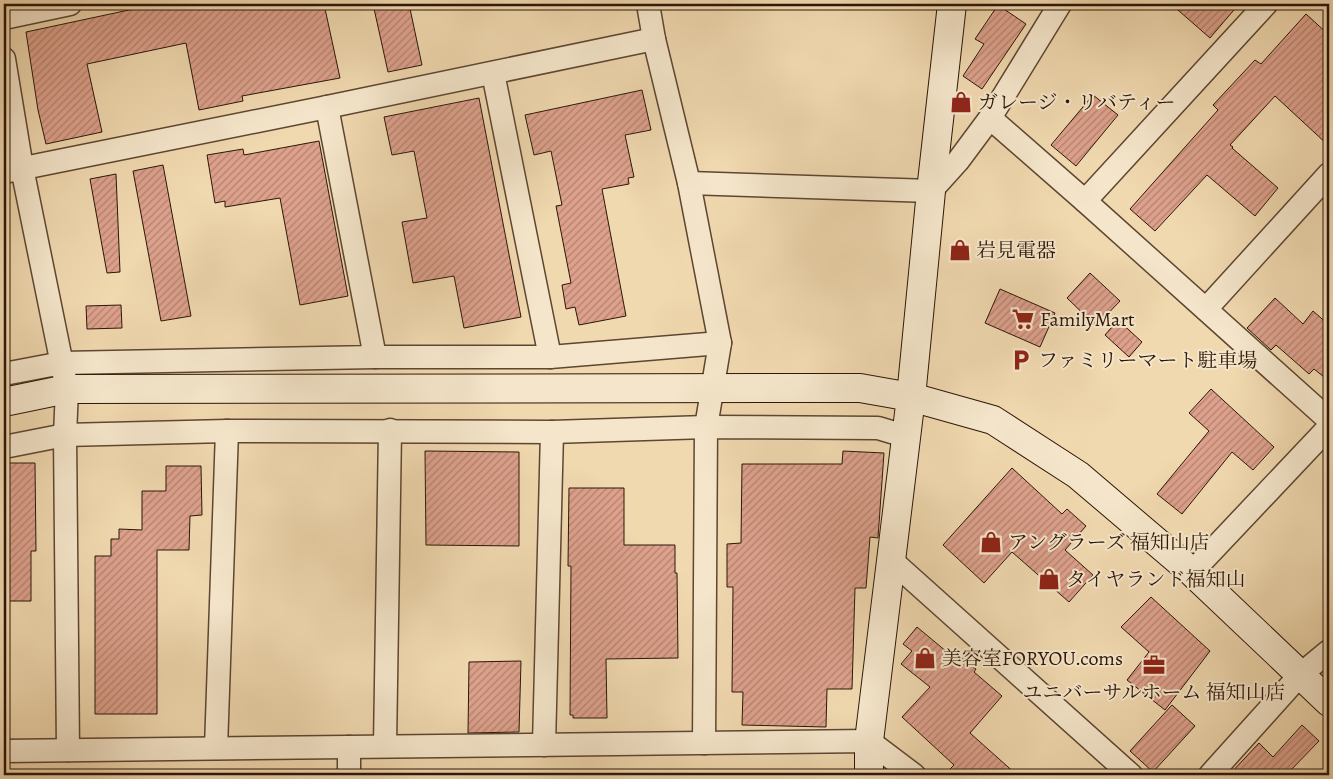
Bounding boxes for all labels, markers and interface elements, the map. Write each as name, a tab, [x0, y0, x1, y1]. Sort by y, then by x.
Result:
shop icon: ガレージ・リバティー	[948, 89, 974, 115]
place label: ガレージ・リバティー	[978, 89, 1175, 116]
shop icon: 岩見電器	[947, 237, 973, 263]
place label: 岩見電器	[976, 237, 1056, 264]
supermarket icon: FamilyMart	[1010, 306, 1036, 332]
place label: FamilyMart	[1040, 306, 1135, 333]
parking icon: ファミリーマート駐車場	[1008, 347, 1034, 373]
place label: ファミリーマート駐車場	[1038, 347, 1258, 374]
shop icon: アングラーズ 福知山店	[978, 529, 1004, 555]
place label: アングラーズ 福知山店	[1008, 529, 1210, 556]
shop icon: タイヤランド福知山	[1036, 566, 1062, 592]
place label: タイヤランド福知山	[1066, 566, 1246, 593]
shop icon: 美容室FORYOU.coms	[912, 645, 938, 671]
place label: 美容室FORYOU.coms	[942, 645, 1123, 672]
office icon: ユニバーサルホーム 福知山店	[1141, 652, 1167, 678]
place label: ユニバーサルホーム 福知山店	[1023, 679, 1285, 706]

